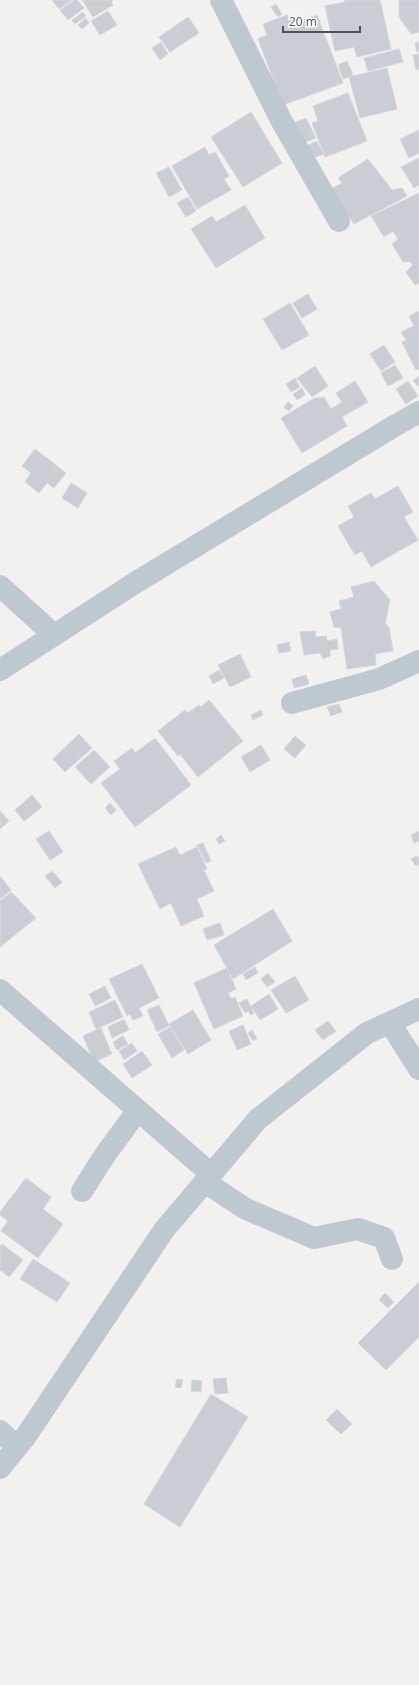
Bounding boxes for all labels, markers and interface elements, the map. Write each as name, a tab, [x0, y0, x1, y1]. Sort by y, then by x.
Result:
scale bar	[283, 8, 360, 34]
text: 20 m	[289, 13, 317, 30]

